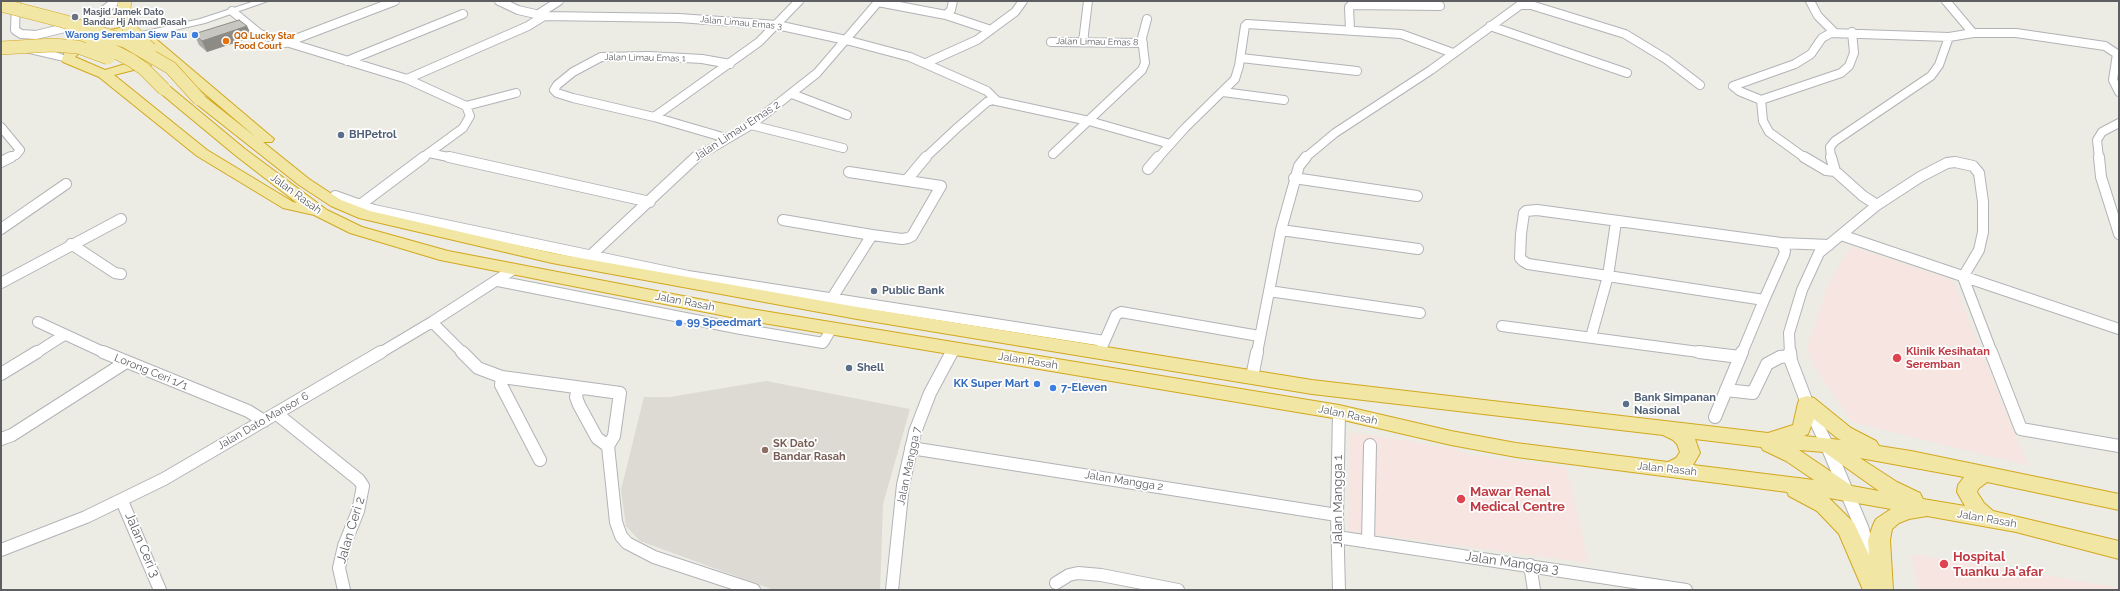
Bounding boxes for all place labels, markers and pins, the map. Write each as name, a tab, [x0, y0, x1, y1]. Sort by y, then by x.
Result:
place label: Masjid Jamek Dato Bandar Hj Ahmad Rasah	[83, 7, 187, 28]
marker: Masjid Jamek Dato Bandar Hj Ahmad Rasah	[70, 12, 80, 22]
place label: Warong Seremban Siew Pau	[65, 30, 187, 40]
marker: Warong Seremban Siew Pau	[190, 30, 200, 40]
place label: QQ Lucky Star Food Court	[234, 31, 295, 52]
marker: QQ Lucky Star Food Court	[221, 36, 231, 46]
place label: BHPetrol	[349, 128, 396, 142]
marker: BHPetrol	[336, 130, 346, 140]
place label: Public Bank	[882, 284, 944, 298]
marker: Public Bank	[869, 286, 879, 296]
place label: 99 Speedmart	[687, 316, 762, 330]
marker: 99 Speedmart	[674, 318, 684, 328]
place label: Klinik Kesihatan Seremban	[1906, 345, 1990, 371]
marker: Klinik Kesihatan Seremban	[1891, 352, 1903, 364]
place label: Shell	[857, 361, 884, 375]
marker: Shell	[844, 363, 854, 373]
place label: KK Super Mart	[953, 377, 1029, 391]
marker: KK Super Mart	[1032, 379, 1042, 389]
place label: 7-Eleven	[1061, 381, 1107, 395]
marker: 7-Eleven	[1048, 383, 1058, 393]
place label: Bank Simpanan Nasional	[1634, 391, 1716, 417]
marker: Bank Simpanan Nasional	[1621, 399, 1631, 409]
place label: SK Dato' Bandar Rasah	[773, 437, 846, 463]
marker: SK Dato' Bandar Rasah	[760, 445, 770, 455]
place label: Mawar Renal Medical Centre	[1470, 484, 1565, 515]
marker: Mawar Renal Medical Centre	[1455, 493, 1467, 505]
place label: Hospital Tuanku Ja'afar	[1953, 549, 2043, 580]
marker: Hospital Tuanku Ja'afar	[1938, 558, 1950, 570]

